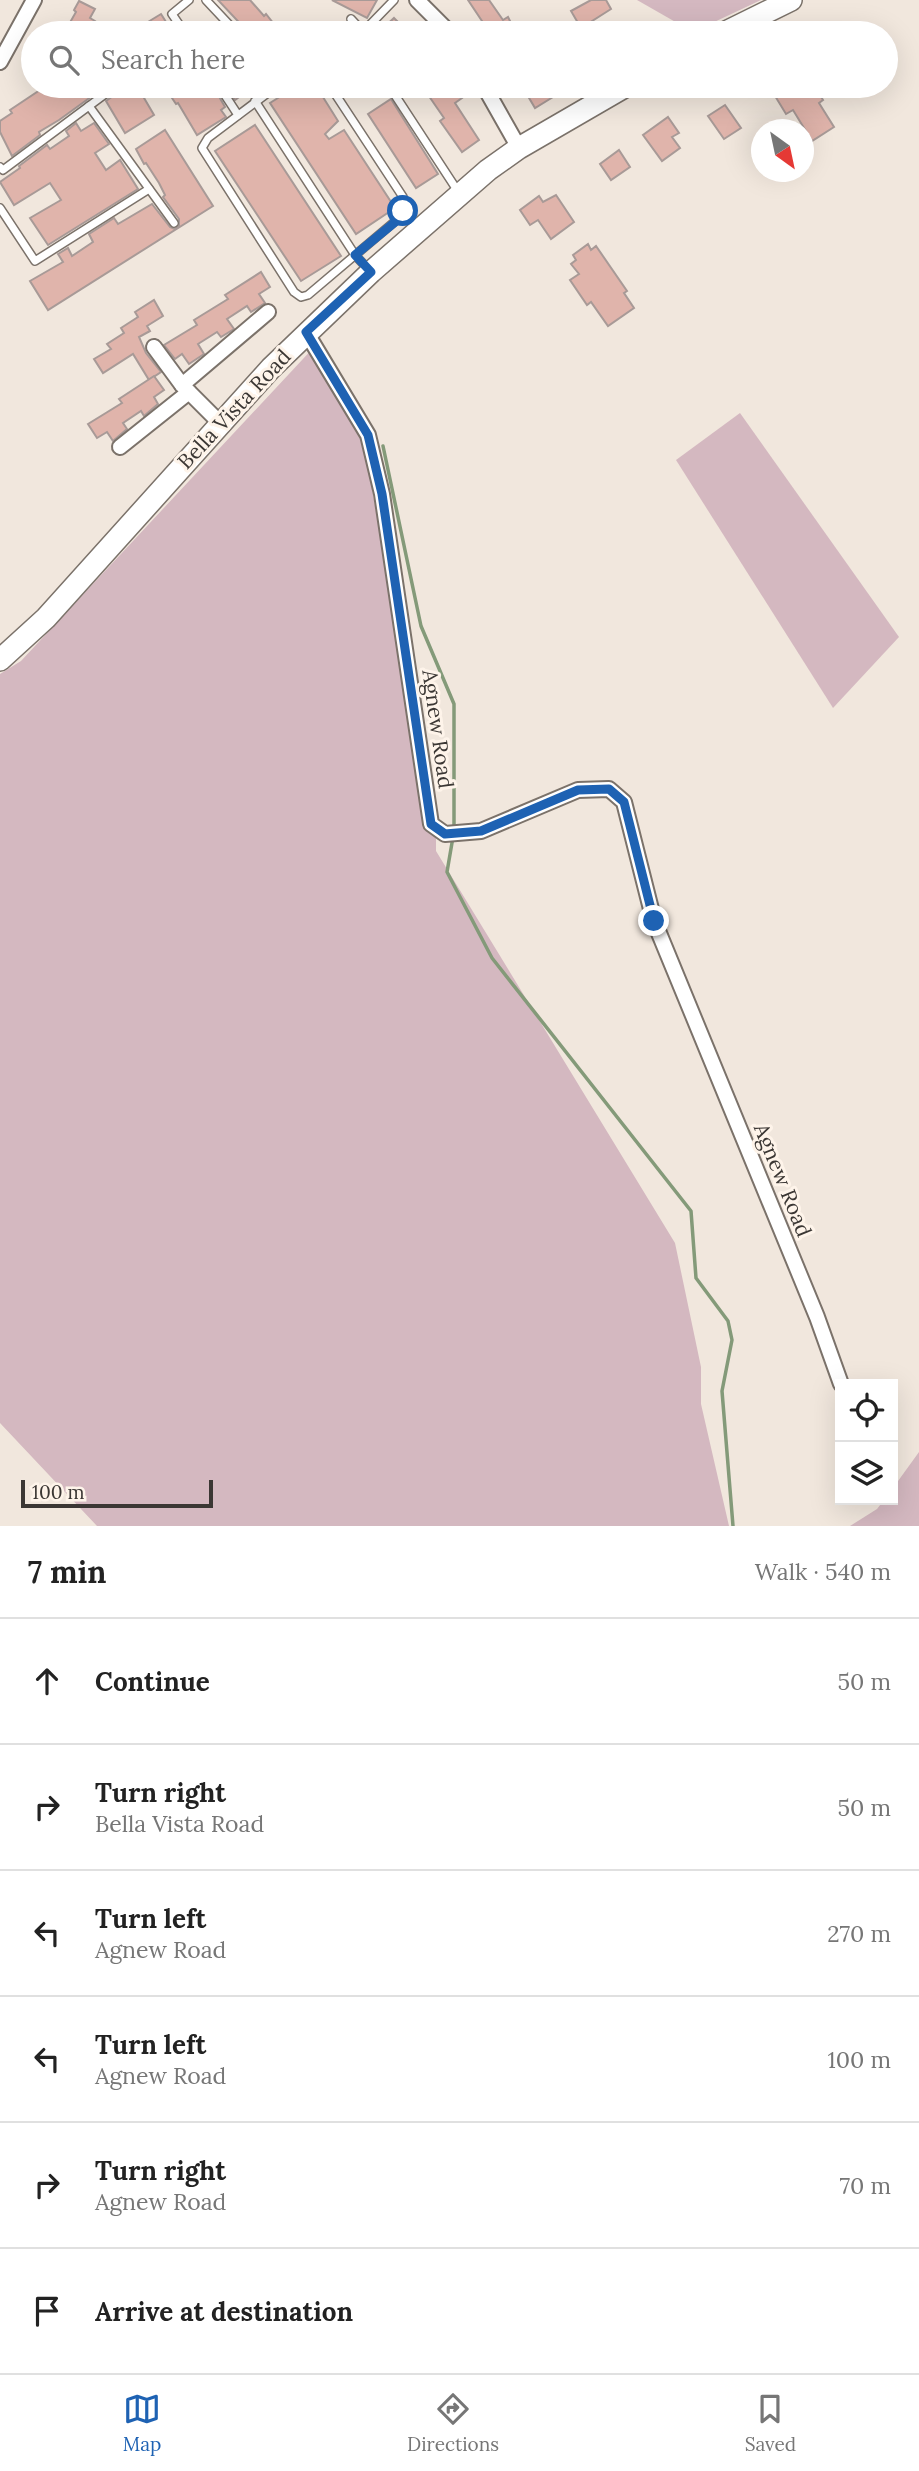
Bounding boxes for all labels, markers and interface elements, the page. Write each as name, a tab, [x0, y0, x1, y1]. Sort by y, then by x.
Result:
search box	[21, 21, 898, 98]
icon: search	[45, 41, 83, 79]
text: Search here	[101, 43, 245, 76]
north arrow	[751, 119, 814, 182]
route start	[387, 195, 418, 226]
street label: Bella Vista Road	[171, 343, 297, 475]
street label: Agnew Road	[416, 667, 460, 790]
route end	[638, 905, 669, 936]
street label: Agnew Road	[748, 1118, 818, 1241]
map controls	[835, 1379, 898, 1505]
button: locate	[835, 1379, 898, 1442]
button: layers	[835, 1442, 898, 1505]
scale bar	[21, 1477, 214, 1509]
text: 100 m	[32, 1480, 85, 1504]
text: 7 min	[28, 1553, 107, 1591]
text: Walk · 540 m	[755, 1557, 891, 1586]
icon: ahead	[28, 1662, 66, 1700]
text: Continue	[95, 1665, 210, 1698]
text: 50 m	[838, 1667, 891, 1696]
text: Turn right	[95, 1776, 226, 1809]
icon: right	[28, 1788, 66, 1826]
text: 50 m	[838, 1793, 891, 1822]
text: Bella Vista Road	[95, 1809, 264, 1838]
text: Turn left	[95, 1902, 206, 1935]
icon: left	[28, 1914, 66, 1952]
text: 270 m	[827, 1919, 891, 1948]
text: Agnew Road	[95, 1935, 226, 1964]
text: Turn left	[95, 2028, 206, 2061]
icon: left	[28, 2040, 66, 2078]
text: 100 m	[827, 2045, 891, 2074]
text: Agnew Road	[95, 2061, 226, 2090]
text: Turn right	[95, 2154, 226, 2187]
icon: right	[28, 2166, 66, 2204]
text: 70 m	[840, 2171, 891, 2200]
text: Agnew Road	[95, 2187, 226, 2216]
icon: arrive	[28, 2292, 66, 2330]
text: Arrive at destination	[95, 2295, 353, 2328]
tab: Map	[123, 2390, 161, 2456]
tab: Directions	[407, 2390, 499, 2456]
tab: Saved	[745, 2390, 796, 2456]

